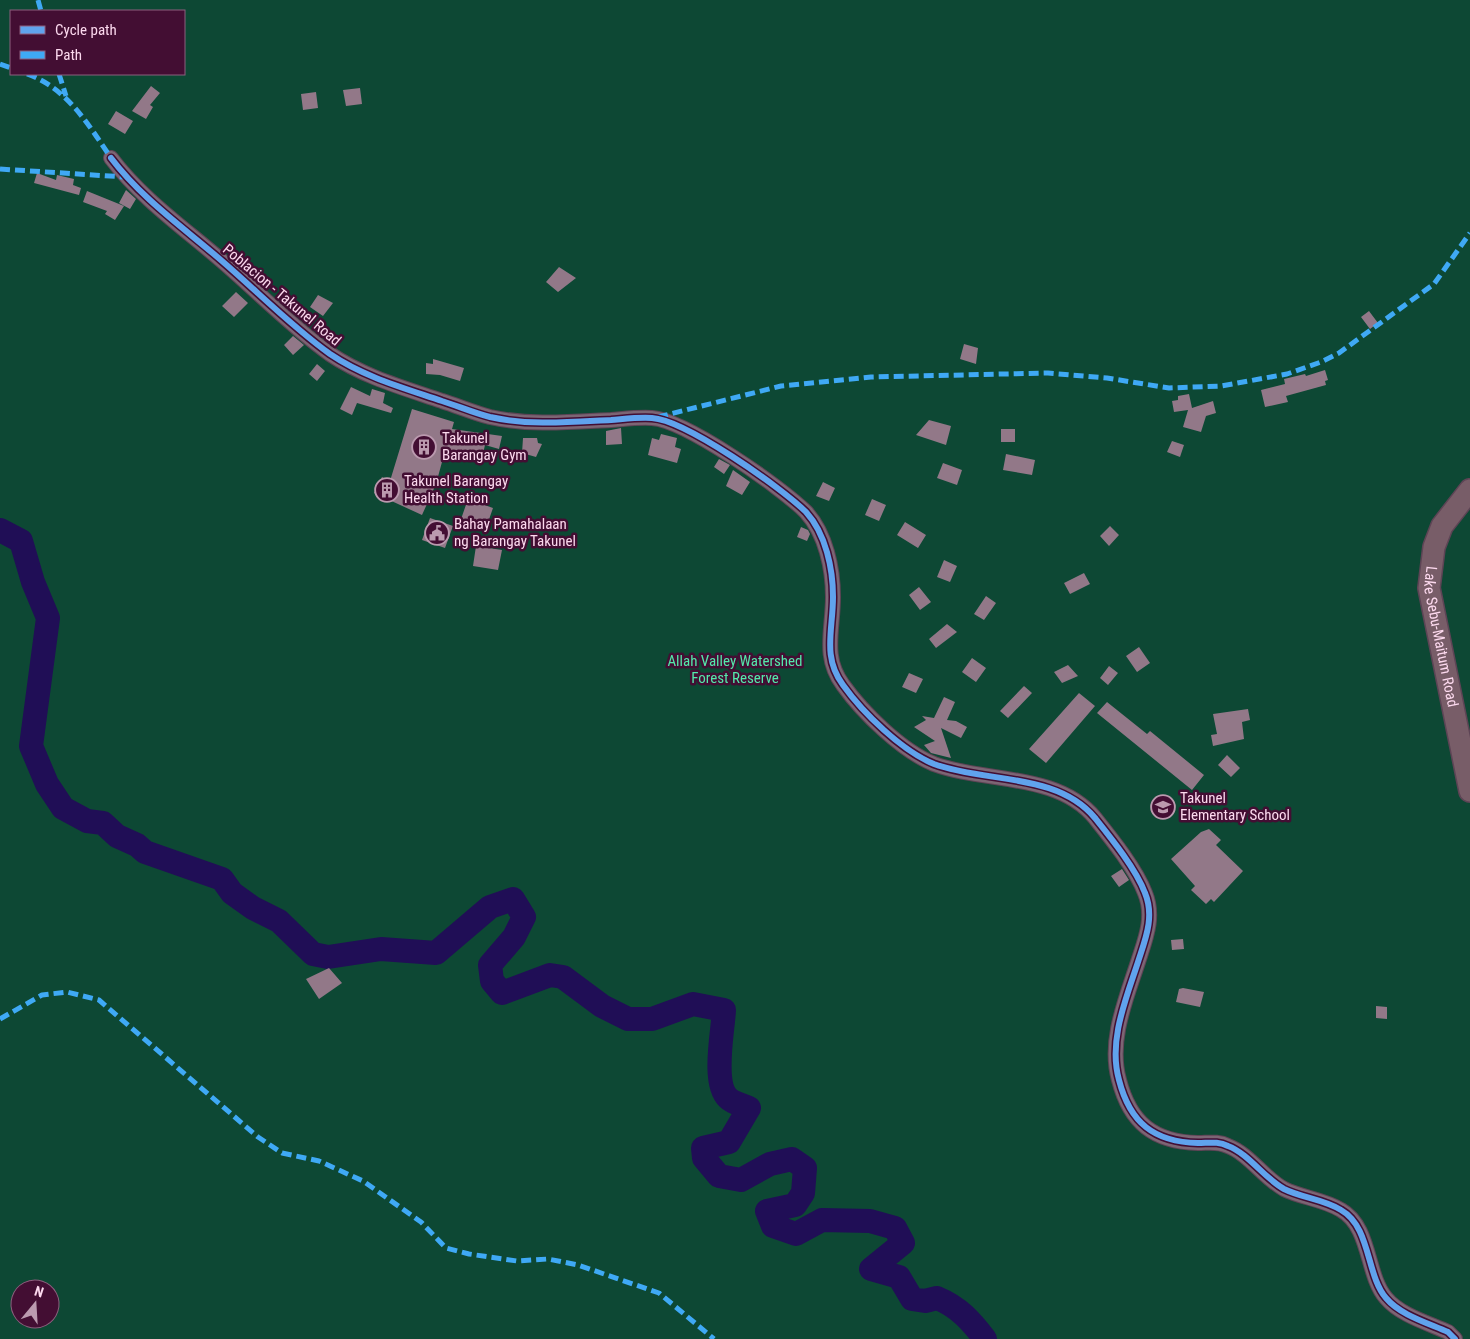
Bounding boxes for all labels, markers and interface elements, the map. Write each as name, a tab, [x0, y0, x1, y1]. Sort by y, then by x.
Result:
legend	[10, 10, 185, 75]
text: Cycle path	[55, 21, 117, 39]
text: Path	[55, 46, 82, 64]
street label: Poblacion - Takunel Road	[219, 240, 345, 350]
place label: Takunel Barangay Gym	[442, 429, 527, 464]
building icon: Takunel Barangay Gym	[411, 434, 437, 460]
place label: Takunel Barangay Health Station	[404, 472, 508, 507]
building icon: Takunel Barangay Health Station	[374, 477, 400, 503]
place label: Bahay Pamahalaan ng Barangay Takunel	[454, 515, 576, 550]
public building icon: Bahay Pamahalaan ng Barangay Takunel	[424, 520, 450, 546]
street label: Lake Sebu-Maitum Road	[1420, 565, 1462, 709]
park label: Allah Valley Watershed Forest Reserve	[667, 652, 803, 687]
place label: Takunel Elementary School	[1180, 789, 1290, 824]
school or university icon: Takunel Elementary School	[1150, 794, 1176, 820]
north arrow	[10, 1279, 60, 1329]
text: N	[32, 1283, 46, 1301]

